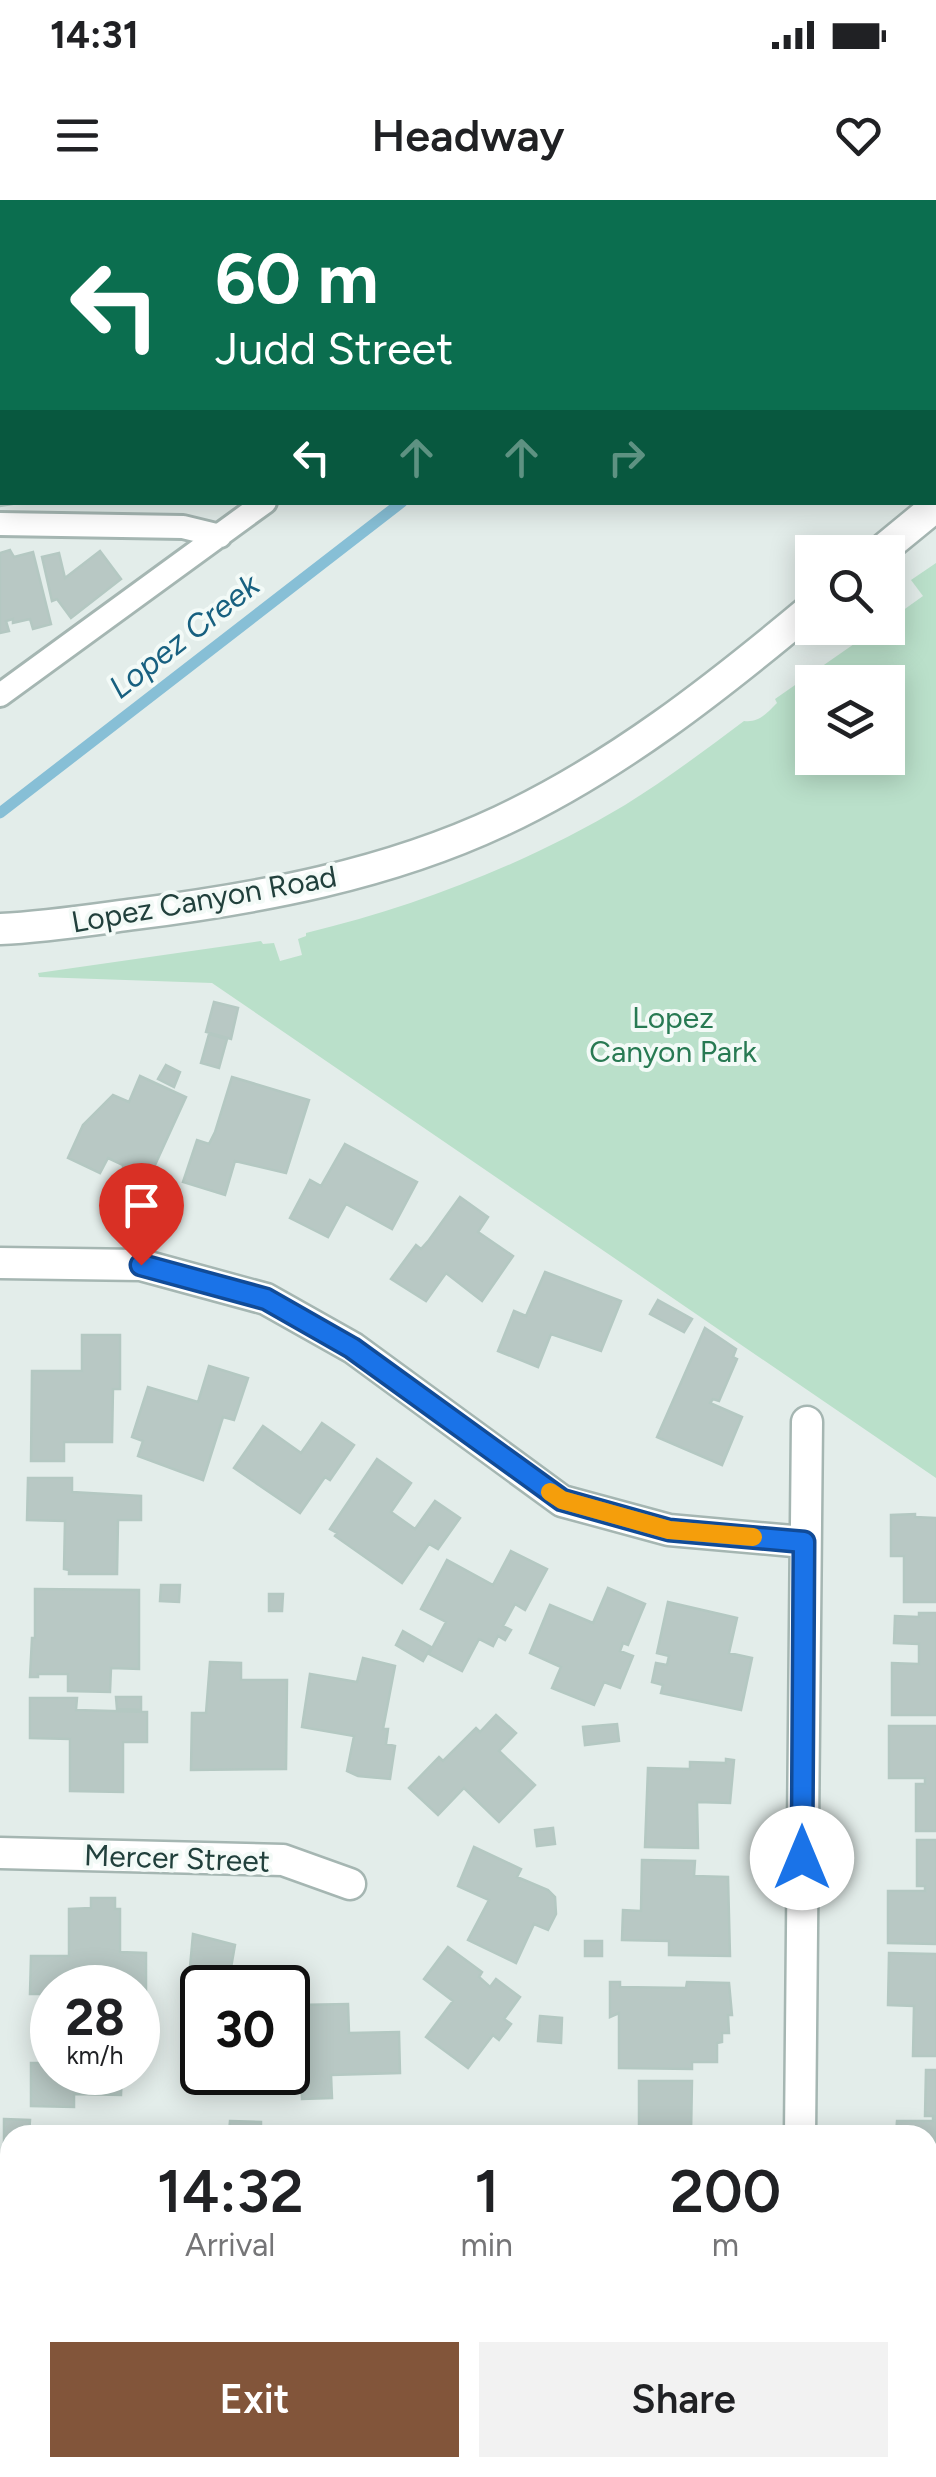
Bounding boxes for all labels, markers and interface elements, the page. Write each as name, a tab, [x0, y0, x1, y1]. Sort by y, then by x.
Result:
text: 14:31	[50, 12, 139, 58]
icon: menu	[50, 108, 105, 163]
text: Headway	[372, 108, 564, 162]
icon: heart	[831, 108, 886, 163]
text: 60 m	[215, 236, 379, 321]
icon: left	[50, 240, 180, 370]
text: Judd Street	[215, 321, 453, 375]
icon: left	[284, 430, 339, 485]
icon: ahead	[389, 430, 444, 485]
icon: ahead	[494, 430, 549, 485]
icon: right	[599, 430, 654, 485]
map controls	[795, 535, 905, 775]
button: search	[795, 535, 905, 645]
water label: Lopez Creek	[101, 565, 268, 706]
button: layers	[795, 665, 905, 775]
street label: Lopez Canyon Road	[68, 857, 340, 941]
park label: Lopez Canyon Park	[589, 999, 757, 1070]
pin	[99, 1163, 184, 1266]
icon: arrive	[114, 1178, 169, 1233]
position arrow	[750, 1806, 854, 1910]
street label: Mercer Street	[83, 1836, 271, 1880]
speed limit sign: 30	[180, 1965, 310, 2095]
text: 28	[65, 1987, 125, 2048]
text: km/h	[66, 2040, 124, 2070]
text: 14:32	[157, 2155, 304, 2227]
text: 1	[474, 2155, 499, 2227]
text: 200	[670, 2155, 781, 2227]
text: Arrival	[185, 2226, 275, 2264]
text: min	[460, 2226, 513, 2264]
text: m	[712, 2226, 739, 2264]
button: Exit	[50, 2342, 459, 2457]
button: Share	[479, 2342, 888, 2457]

